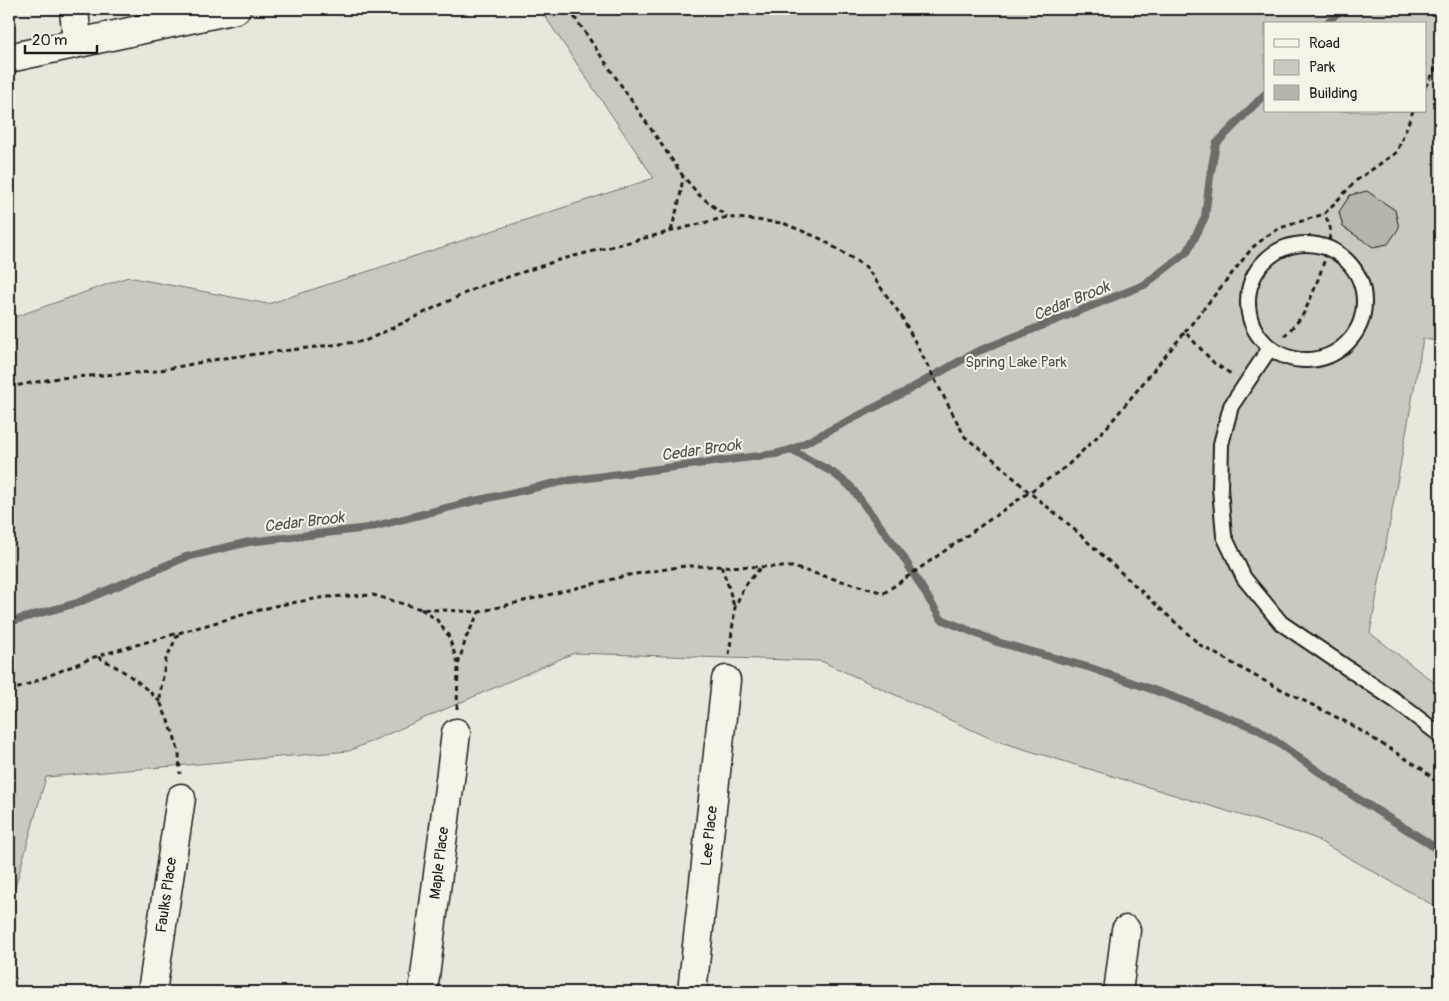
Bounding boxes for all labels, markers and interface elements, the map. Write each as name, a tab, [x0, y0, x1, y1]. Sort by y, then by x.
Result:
scale bar	[25, 22, 98, 54]
legend	[1264, 22, 1426, 112]
text: 20 m	[32, 31, 67, 50]
text: Road	[1309, 34, 1340, 53]
text: Park	[1309, 58, 1336, 77]
text: Building	[1309, 84, 1357, 103]
water label: Cedar Brook	[1030, 276, 1114, 325]
park label: Spring Lake Park	[965, 353, 1068, 372]
water label: Cedar Brook	[660, 434, 744, 465]
water label: Cedar Brook	[263, 507, 347, 537]
street label: Lee Place	[697, 804, 722, 867]
street label: Maple Place	[426, 825, 453, 900]
street label: Faulks Place	[152, 856, 181, 934]

